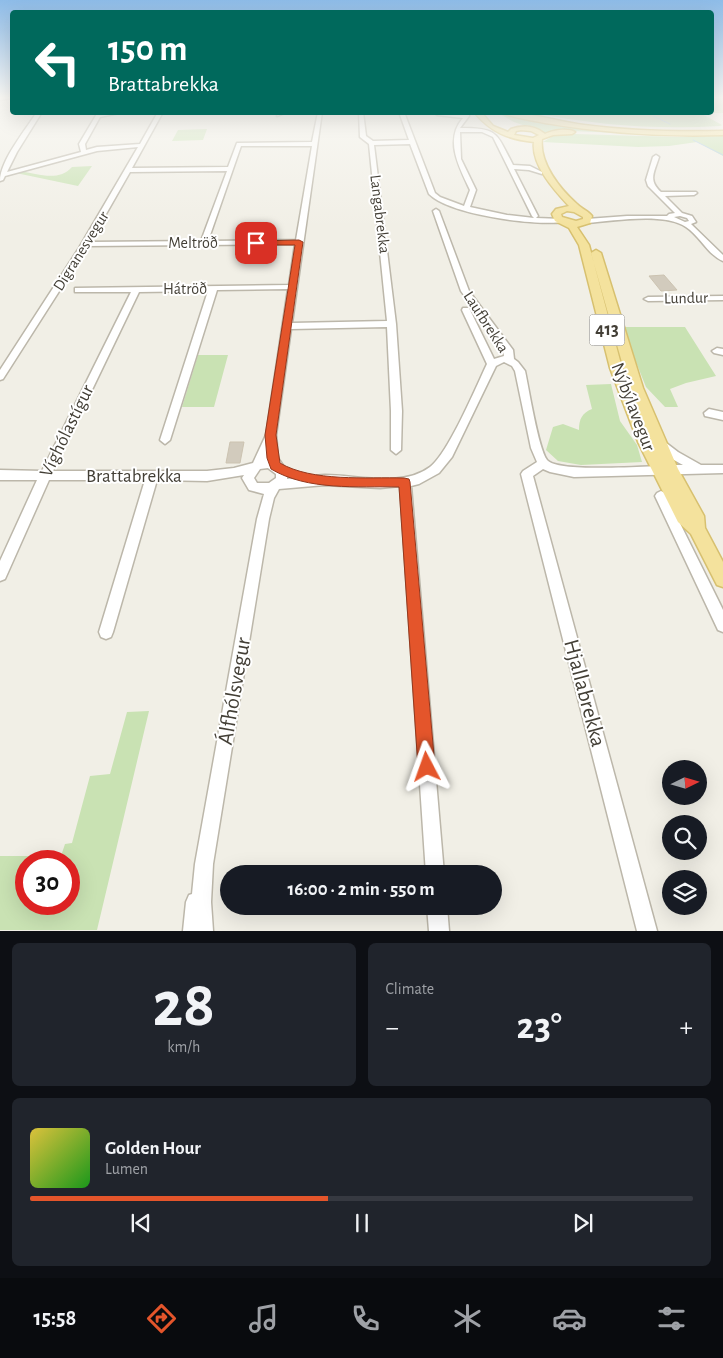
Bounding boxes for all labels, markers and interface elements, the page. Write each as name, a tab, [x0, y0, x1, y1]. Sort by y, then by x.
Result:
icon: left	[25, 30, 90, 95]
text: 150 m	[108, 32, 188, 67]
text: Brattabrekka	[108, 73, 219, 95]
street label: Langabrekka	[367, 174, 393, 254]
street label: Digranesvegur	[50, 208, 112, 294]
pin	[235, 222, 277, 264]
icon: arrive	[242, 229, 270, 257]
street label: Meltröð	[168, 235, 218, 251]
street label: Hátröð	[163, 281, 207, 297]
street label: Laufbrekka	[460, 289, 512, 355]
street label: Lundur	[664, 290, 709, 306]
road number: 413	[590, 314, 624, 346]
street label: Nýbýlavegur	[607, 360, 659, 454]
street label: Víghólastígur	[37, 382, 97, 480]
street label: Brattabrekka	[86, 467, 182, 486]
street label: Álfhólsvegur	[213, 635, 254, 746]
street label: Hjallabrekka	[560, 637, 610, 749]
position arrow	[400, 740, 452, 792]
north arrow	[662, 760, 708, 805]
map controls	[662, 760, 707, 915]
button: search	[662, 815, 707, 860]
speed limit sign: 30	[15, 850, 80, 915]
button: layers	[662, 870, 707, 915]
text: 16:00 · 2 min · 550 m	[287, 880, 435, 899]
text: 28	[152, 973, 215, 1038]
text: Climate	[386, 981, 434, 997]
text: 23°	[517, 1008, 562, 1046]
text: −	[386, 1014, 399, 1042]
text: +	[680, 1014, 693, 1042]
text: km/h	[167, 1039, 200, 1055]
text: Golden Hour	[105, 1139, 201, 1158]
text: Lumen	[105, 1161, 148, 1177]
icon: previous	[127, 1209, 155, 1237]
icon: pause	[348, 1209, 376, 1237]
icon: next	[569, 1209, 597, 1237]
icon: directions	[144, 1301, 179, 1336]
icon: music	[246, 1301, 281, 1336]
icon: phone	[348, 1301, 383, 1336]
icon: climate	[450, 1301, 485, 1336]
icon: car	[552, 1301, 587, 1336]
icon: filters	[654, 1301, 689, 1336]
text: 15:58	[34, 1307, 76, 1329]

